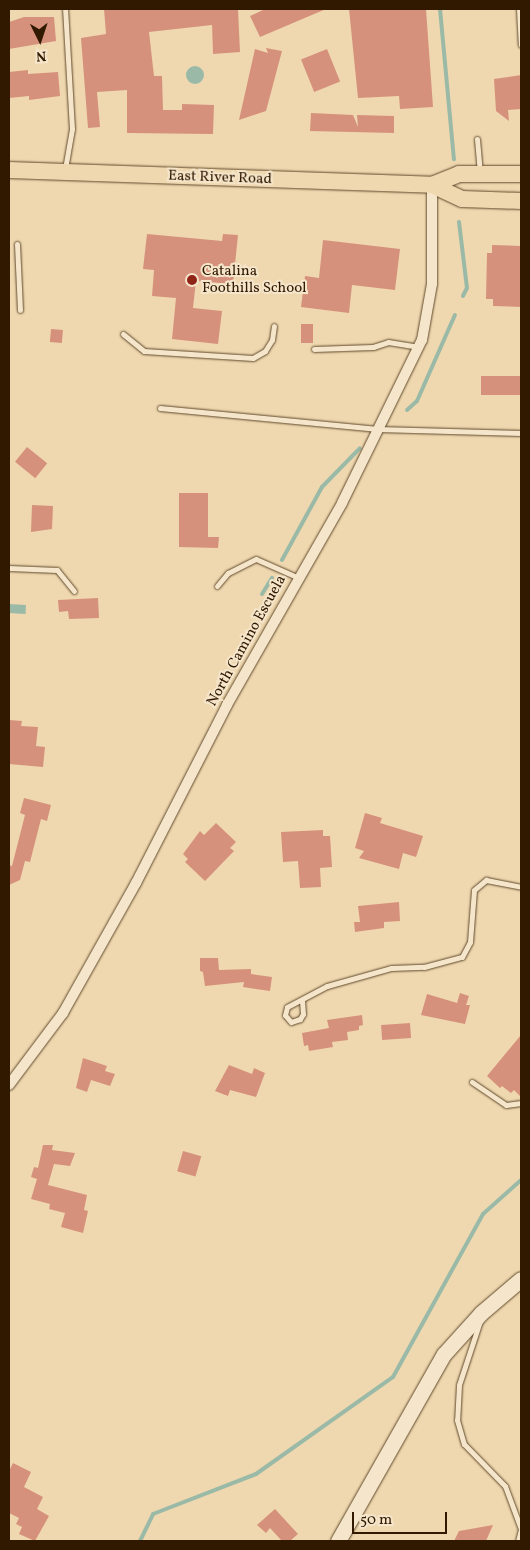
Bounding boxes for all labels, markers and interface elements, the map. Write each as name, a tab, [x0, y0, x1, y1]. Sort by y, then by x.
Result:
north arrow	[15, 15, 65, 65]
text: N	[35, 46, 47, 65]
street label: East River Road	[168, 167, 272, 189]
place label: Catalina Foothills School	[202, 262, 307, 297]
marker: Catalina Foothills School	[186, 274, 198, 286]
street label: North Camino Escuela	[203, 572, 291, 710]
scale bar	[355, 1502, 450, 1534]
text: 50 m	[360, 1510, 392, 1531]

